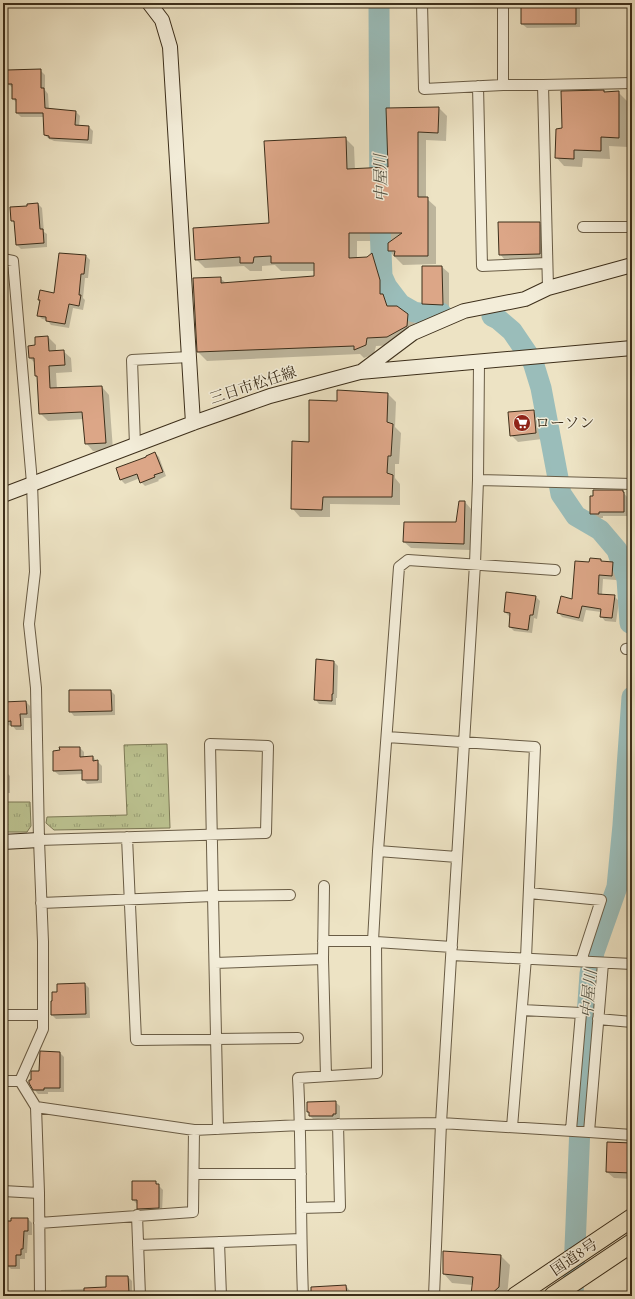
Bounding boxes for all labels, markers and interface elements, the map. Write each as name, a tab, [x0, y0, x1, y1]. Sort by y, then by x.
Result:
water label: 中屋川	[370, 152, 392, 202]
street label: 三日市松任線	[207, 362, 299, 408]
supermarket icon: ローソン	[512, 413, 532, 433]
place label: ローソン	[535, 413, 594, 433]
water label: 中屋川	[576, 967, 602, 1019]
street label: 国道8号	[547, 1234, 601, 1280]

